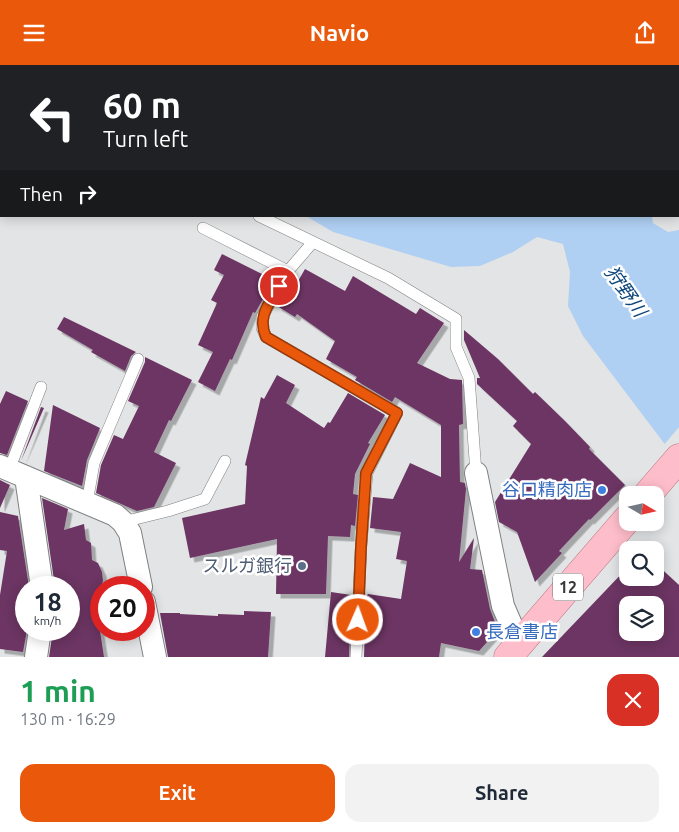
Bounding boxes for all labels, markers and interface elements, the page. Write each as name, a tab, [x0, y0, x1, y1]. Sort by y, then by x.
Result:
icon: menu	[20, 19, 48, 47]
icon: share	[631, 19, 659, 47]
text: Navio	[310, 20, 369, 45]
icon: left	[20, 85, 85, 150]
text: 60 m	[103, 85, 181, 125]
text: Turn left	[103, 126, 188, 151]
icon: right	[73, 180, 101, 208]
text: Then	[20, 183, 63, 205]
water label: 狩野川	[601, 261, 653, 322]
pin	[258, 265, 300, 307]
icon: arrive	[265, 272, 293, 300]
place label: 谷口精肉店	[502, 479, 592, 499]
marker: 谷口精肉店	[596, 484, 608, 496]
north arrow	[619, 486, 664, 531]
map controls	[619, 486, 664, 641]
button: search	[619, 541, 664, 586]
place label: スルガ銀行	[203, 555, 292, 575]
marker: スルガ銀行	[296, 560, 308, 572]
road number: 12	[553, 573, 583, 601]
speed limit sign: 20	[90, 576, 155, 641]
text: 18	[33, 588, 62, 616]
position arrow	[331, 593, 383, 645]
button: layers	[619, 596, 664, 641]
text: km/h	[34, 614, 61, 627]
place label: 長倉書店	[486, 621, 558, 641]
marker: 長倉書店	[470, 626, 482, 638]
text: 1 min	[20, 674, 96, 708]
button: close	[607, 674, 659, 726]
text: 130 m · 16:29	[20, 710, 116, 728]
button: Exit	[20, 764, 335, 822]
button: Share	[345, 764, 659, 822]

